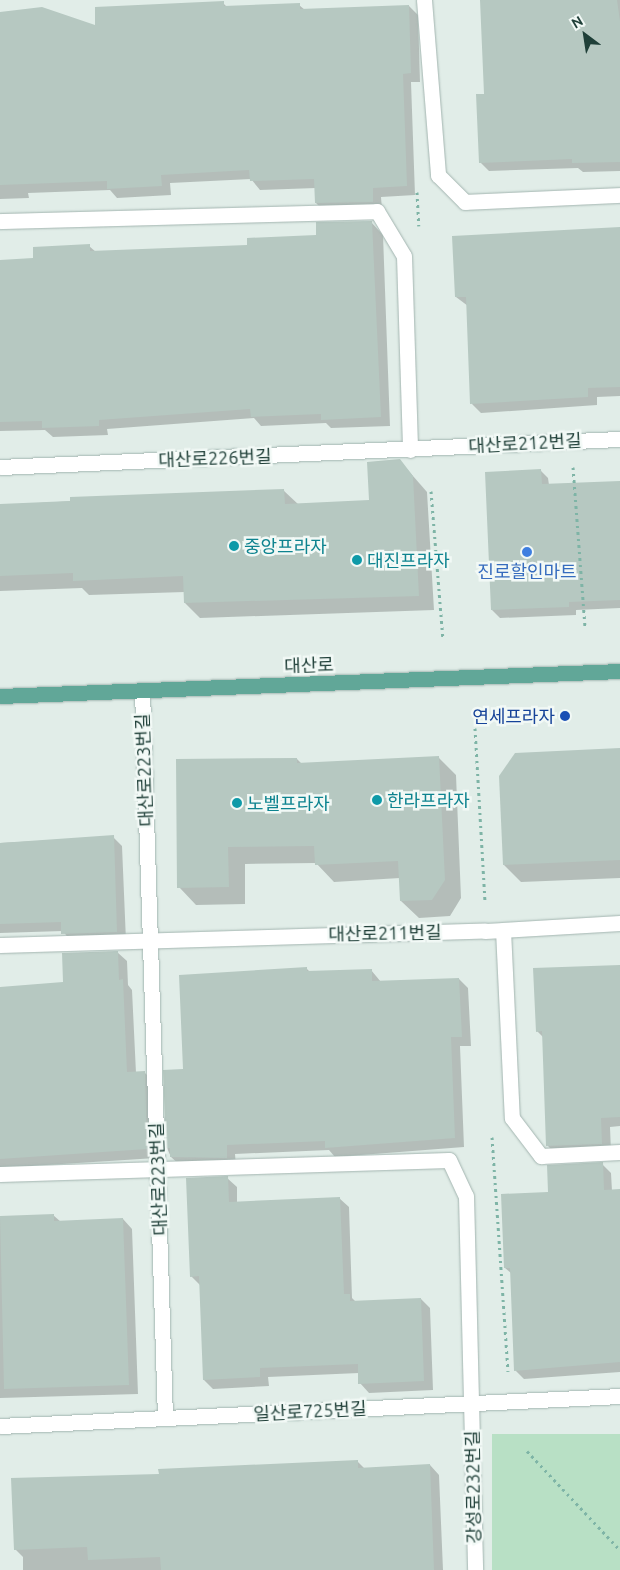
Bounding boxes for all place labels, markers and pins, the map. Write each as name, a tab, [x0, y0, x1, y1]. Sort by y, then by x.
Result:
place label: 중앙프라자	[244, 535, 327, 557]
marker: 중앙프라자	[228, 540, 240, 552]
marker: 진로할인마트	[521, 546, 533, 558]
place label: 대진프라자	[367, 549, 450, 571]
marker: 대진프라자	[351, 554, 363, 566]
place label: 진로할인마트	[477, 560, 577, 582]
place label: 연세프라자	[472, 705, 555, 727]
marker: 연세프라자	[559, 710, 571, 722]
place label: 한라프라자	[387, 789, 470, 811]
place label: 노벨프라자	[247, 792, 330, 814]
marker: 한라프라자	[371, 794, 383, 806]
marker: 노벨프라자	[231, 797, 243, 809]

